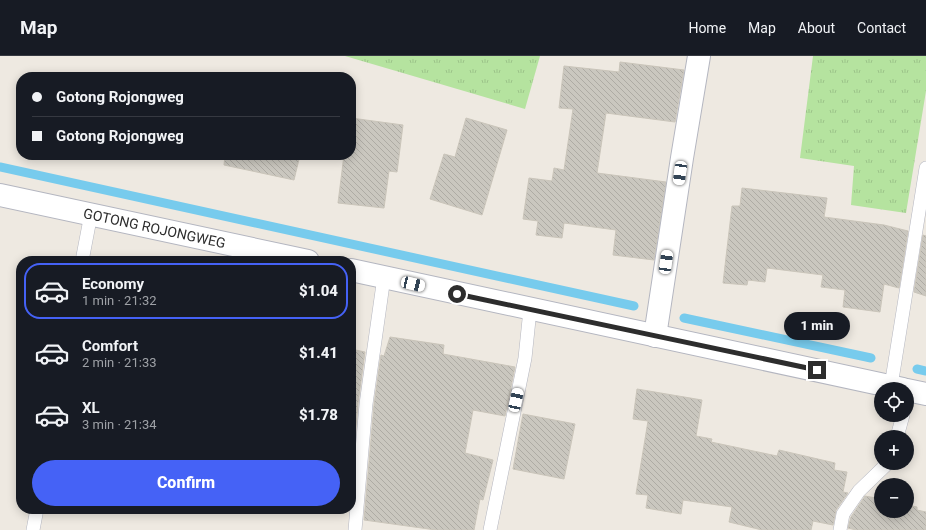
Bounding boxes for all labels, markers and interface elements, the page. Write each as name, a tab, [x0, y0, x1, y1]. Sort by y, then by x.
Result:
text: Map	[20, 16, 58, 39]
text: Home	[688, 20, 726, 36]
text: Map	[748, 20, 776, 36]
text: About	[798, 20, 835, 36]
text: Contact	[857, 20, 906, 36]
text: Gotong Rojongweg	[56, 88, 184, 106]
text: Gotong Rojongweg	[56, 127, 184, 145]
car	[672, 160, 688, 186]
street label: GOTONG ROJONGWEG	[82, 205, 227, 251]
car	[658, 249, 674, 275]
icon: car	[34, 273, 70, 309]
text: Economy	[82, 275, 144, 293]
car	[400, 275, 426, 293]
text: $1.04	[299, 282, 338, 300]
route start	[448, 285, 466, 303]
text: 1 min · 21:32	[82, 293, 157, 308]
callout: 1 min	[784, 312, 850, 340]
text: 1 min	[801, 318, 833, 333]
icon: car	[34, 335, 70, 371]
text: Comfort	[82, 337, 138, 355]
text: $1.41	[299, 344, 338, 362]
text: 2 min · 21:33	[82, 355, 157, 370]
route end	[808, 361, 826, 379]
map controls	[874, 382, 914, 518]
button: locate	[874, 382, 914, 422]
car	[508, 387, 524, 413]
icon: car	[34, 397, 70, 433]
text: XL	[82, 399, 100, 417]
text: $1.78	[299, 406, 338, 424]
text: 3 min · 21:34	[82, 417, 157, 432]
button: +	[874, 430, 914, 470]
button: Confirm	[32, 460, 340, 506]
button: −	[874, 478, 914, 518]

